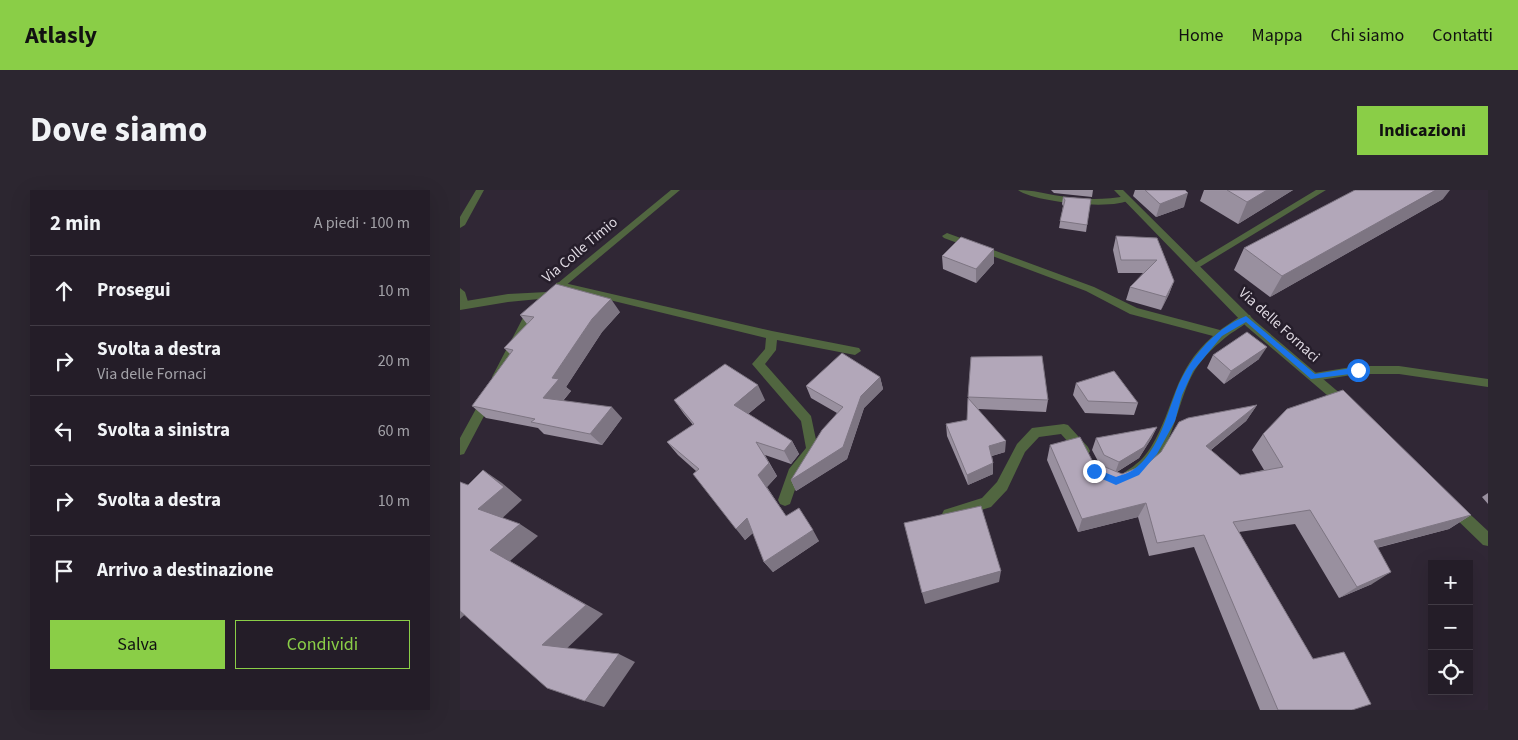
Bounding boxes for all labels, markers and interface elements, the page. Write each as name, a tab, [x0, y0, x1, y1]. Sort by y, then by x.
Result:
text: Atlasly	[25, 18, 97, 53]
text: Home	[1178, 23, 1224, 48]
text: Mappa	[1252, 23, 1303, 48]
text: Chi siamo	[1331, 23, 1404, 48]
text: Contatti	[1432, 23, 1493, 48]
text: Dove siamo	[30, 105, 208, 155]
button: Indicazioni	[1357, 106, 1488, 155]
text: 2 min	[50, 208, 101, 238]
text: A piedi · 100 m	[314, 212, 410, 234]
street label: Via Colle Timio	[538, 212, 622, 288]
icon: ahead	[50, 277, 78, 305]
text: Prosegui	[97, 277, 170, 304]
text: 10 m	[378, 280, 410, 302]
street label: Via delle Fornaci	[1234, 283, 1324, 367]
text: Svolta a destra	[97, 336, 221, 363]
icon: right	[50, 347, 78, 375]
text: 20 m	[378, 350, 410, 372]
route start	[1347, 359, 1370, 382]
text: Via delle Fornaci	[97, 363, 207, 385]
icon: left	[50, 417, 78, 445]
text: Svolta a sinistra	[97, 417, 230, 444]
text: 60 m	[378, 420, 410, 442]
route end	[1083, 460, 1106, 483]
icon: right	[50, 487, 78, 515]
text: Svolta a destra	[97, 487, 221, 514]
text: 10 m	[378, 490, 410, 512]
icon: arrive	[50, 557, 78, 585]
text: Arrivo a destinazione	[97, 557, 274, 584]
map controls	[1428, 560, 1473, 695]
button: +	[1428, 560, 1473, 605]
button: −	[1428, 605, 1473, 650]
button: Salva	[50, 620, 225, 669]
button: Condividi	[235, 620, 410, 669]
button: locate	[1428, 650, 1473, 695]

